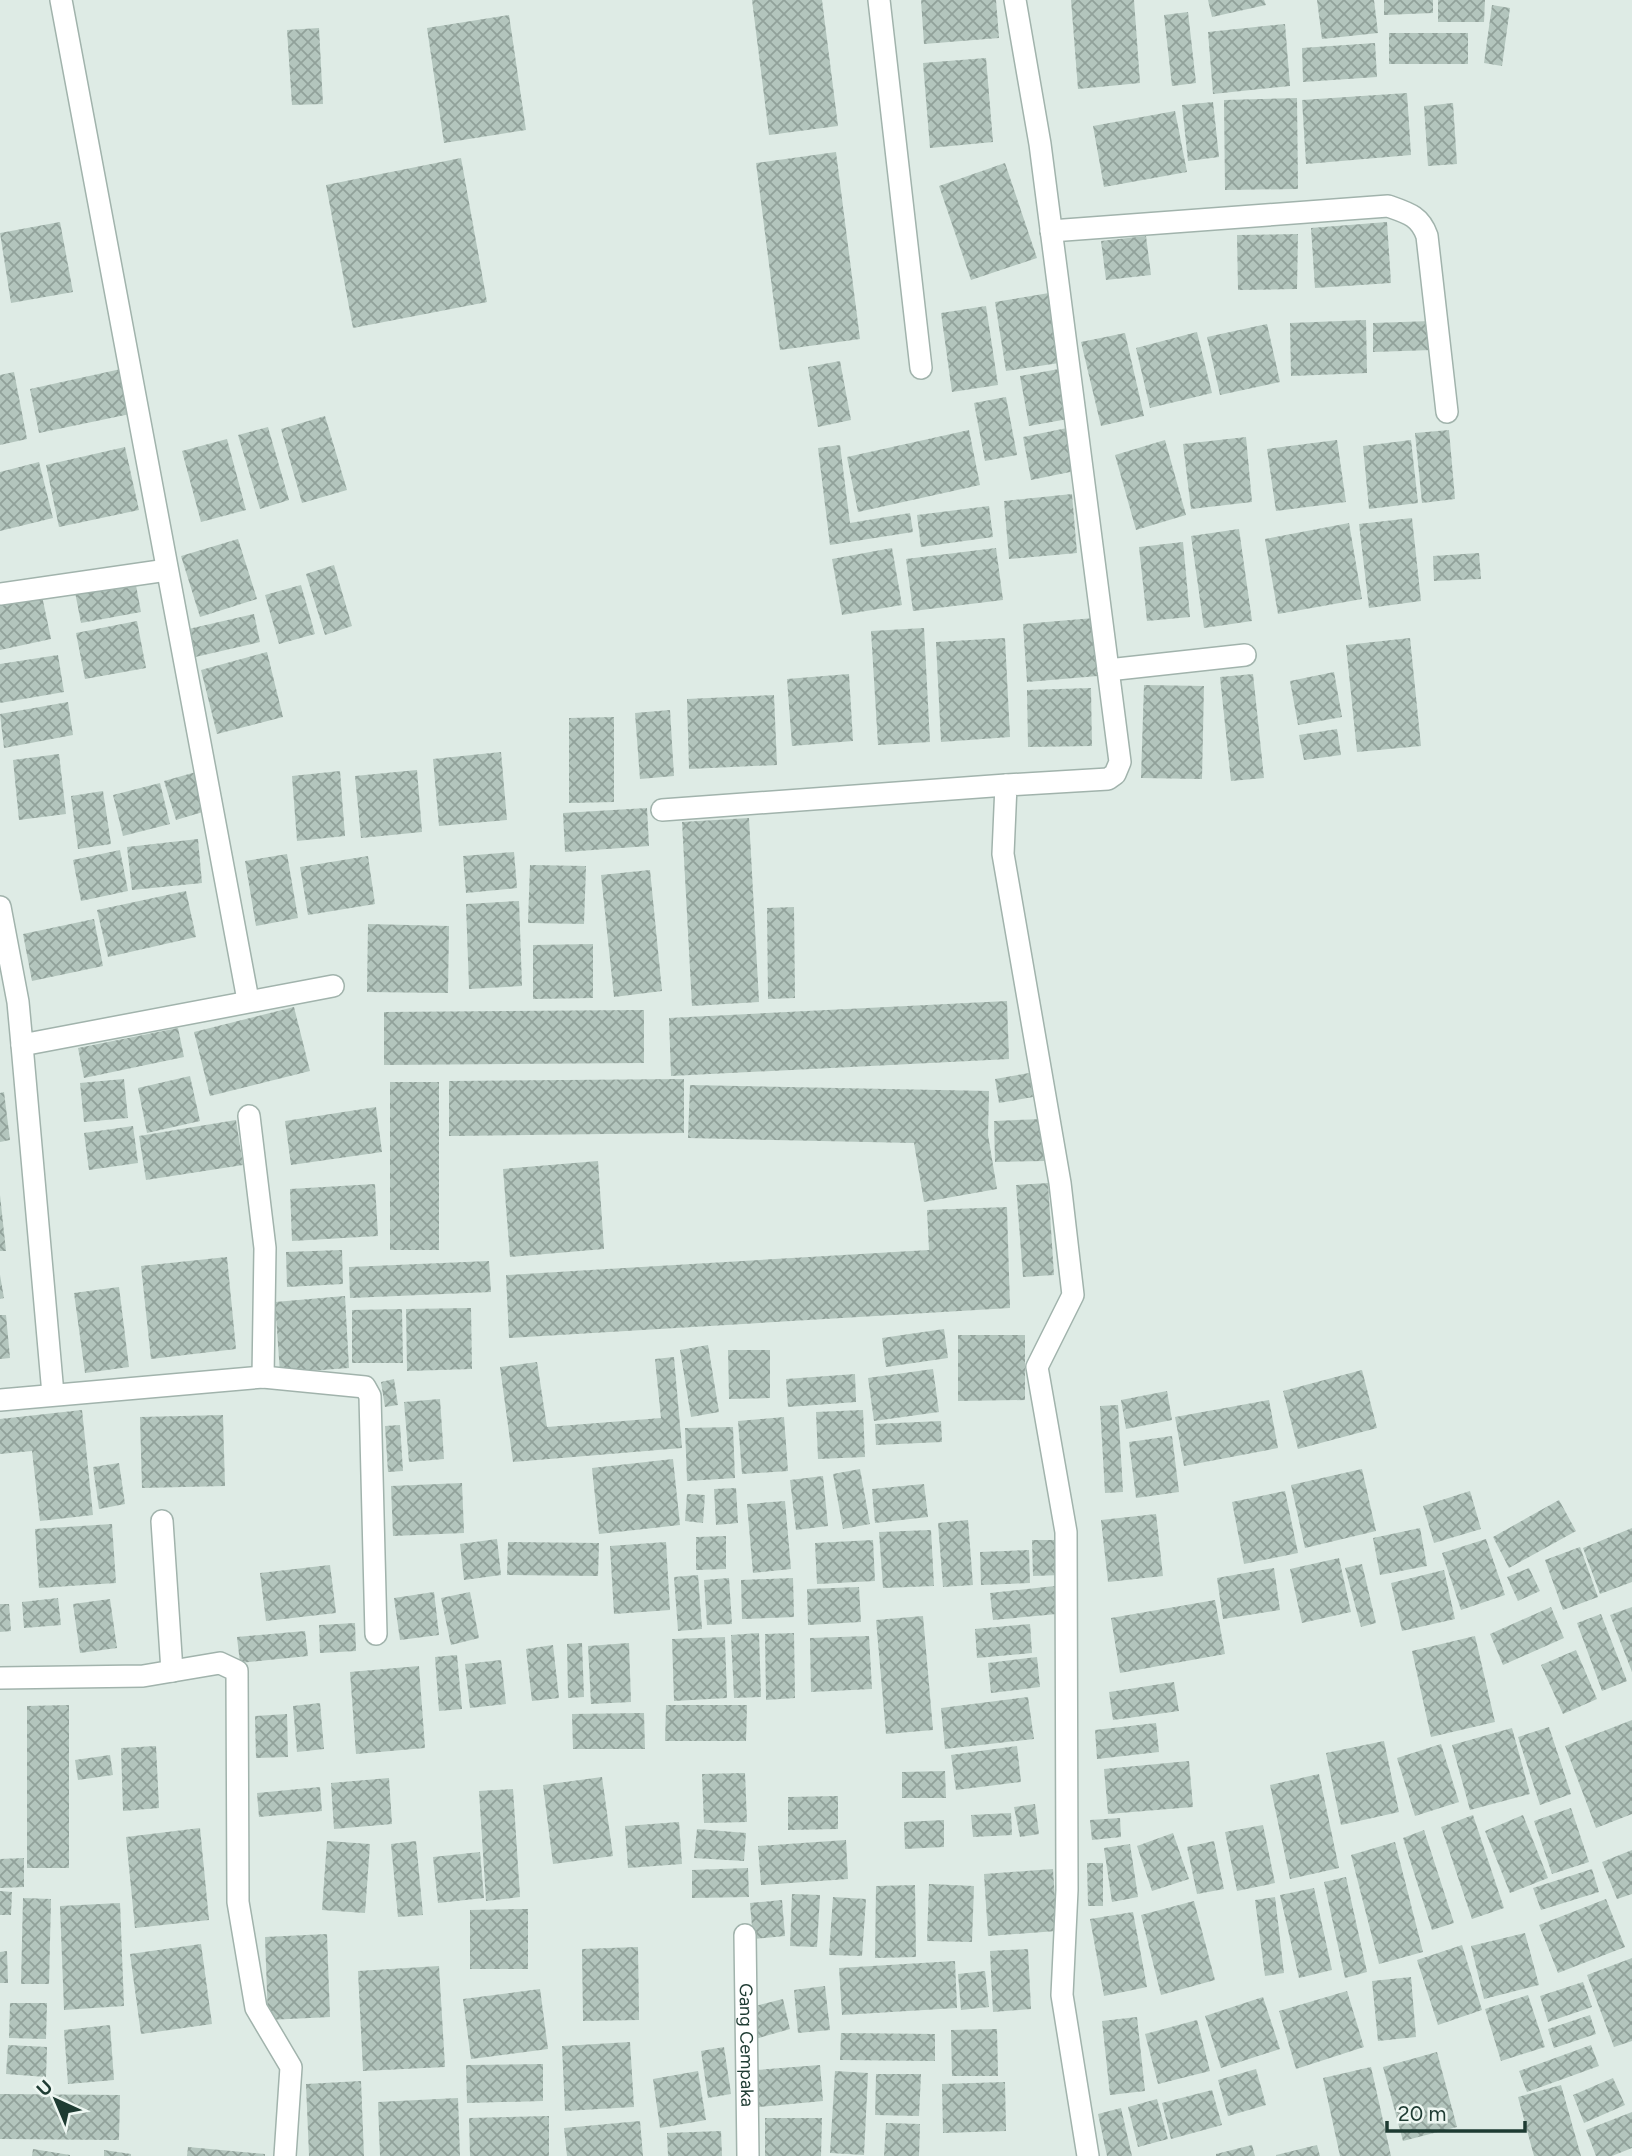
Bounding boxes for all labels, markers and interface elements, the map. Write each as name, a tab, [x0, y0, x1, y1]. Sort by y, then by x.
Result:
street label: Gang Cempaka	[735, 1983, 758, 2107]
north arrow	[21, 2065, 91, 2135]
text: U	[32, 2075, 57, 2101]
scale bar	[1387, 2090, 1525, 2134]
text: 20 m	[1398, 2101, 1446, 2126]

